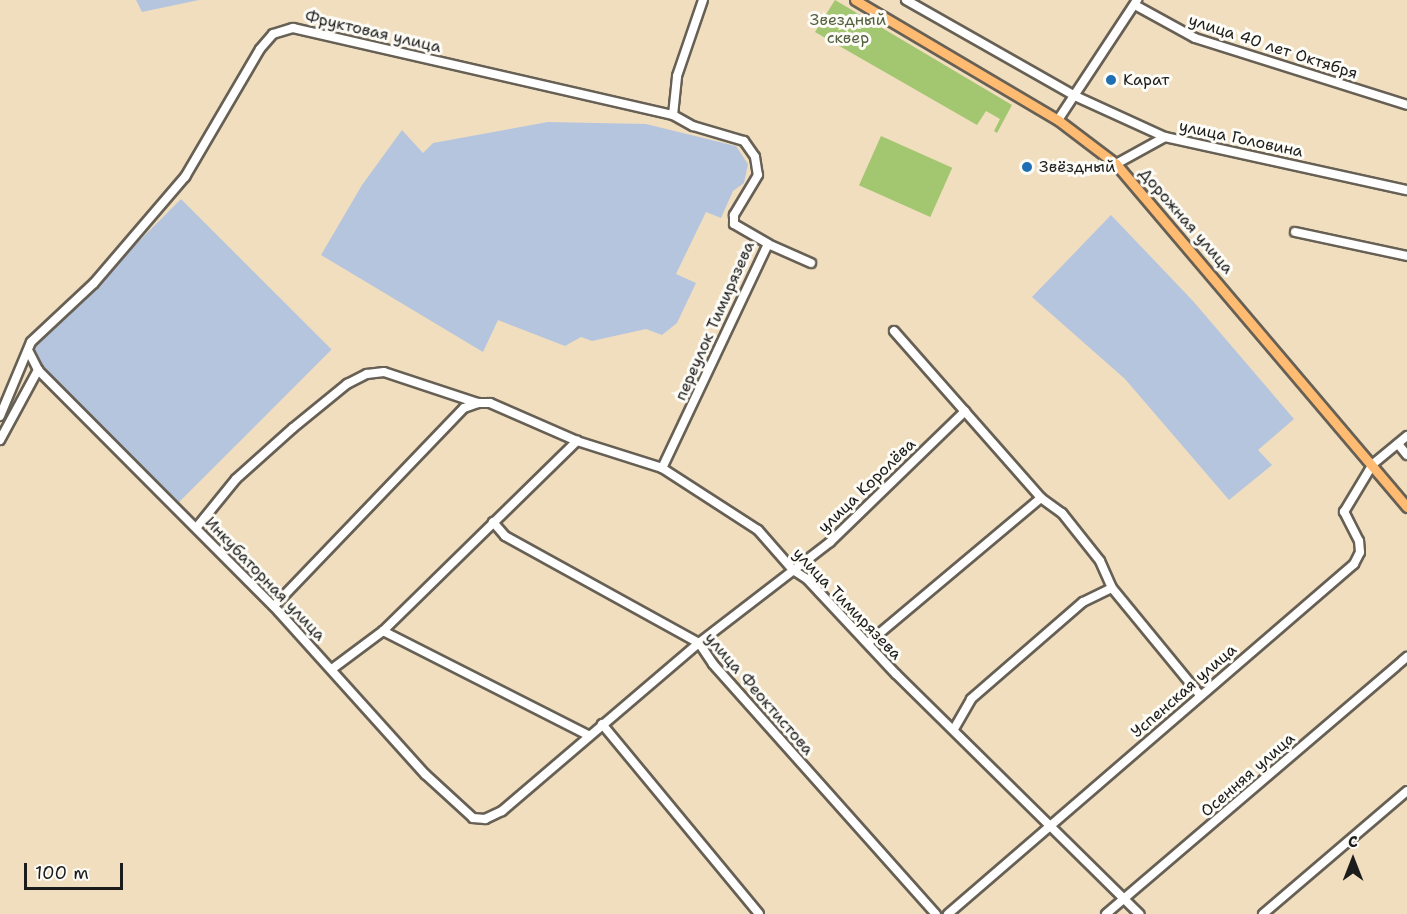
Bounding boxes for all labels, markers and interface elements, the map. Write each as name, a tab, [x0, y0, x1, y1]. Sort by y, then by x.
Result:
street label: Фруктовая улица	[303, 7, 443, 57]
park label: Звездный сквер	[810, 10, 886, 48]
street label: улица 40 лет Октября	[1186, 11, 1360, 83]
place label: Карат	[1123, 70, 1169, 90]
marker: Карат	[1104, 73, 1118, 87]
street label: улица Головина	[1177, 116, 1305, 162]
place label: Звёздный	[1039, 157, 1115, 177]
marker: Звёздный	[1020, 160, 1034, 174]
street label: Дорожная улица	[1135, 164, 1237, 278]
street label: переулок Тимирязева	[671, 238, 759, 404]
street label: улица Королёва	[814, 435, 920, 537]
street label: Инкубаторная улица	[201, 513, 329, 645]
street label: улица Тимирязева	[789, 544, 905, 664]
street label: улица Феоктистова	[700, 629, 818, 759]
street label: Успенская улица	[1127, 640, 1241, 742]
street label: Осенняя улица	[1197, 729, 1299, 821]
north arrow	[1323, 830, 1383, 890]
text: С	[1348, 831, 1358, 852]
scale bar	[27, 851, 126, 889]
text: 100 m	[35, 861, 89, 885]

